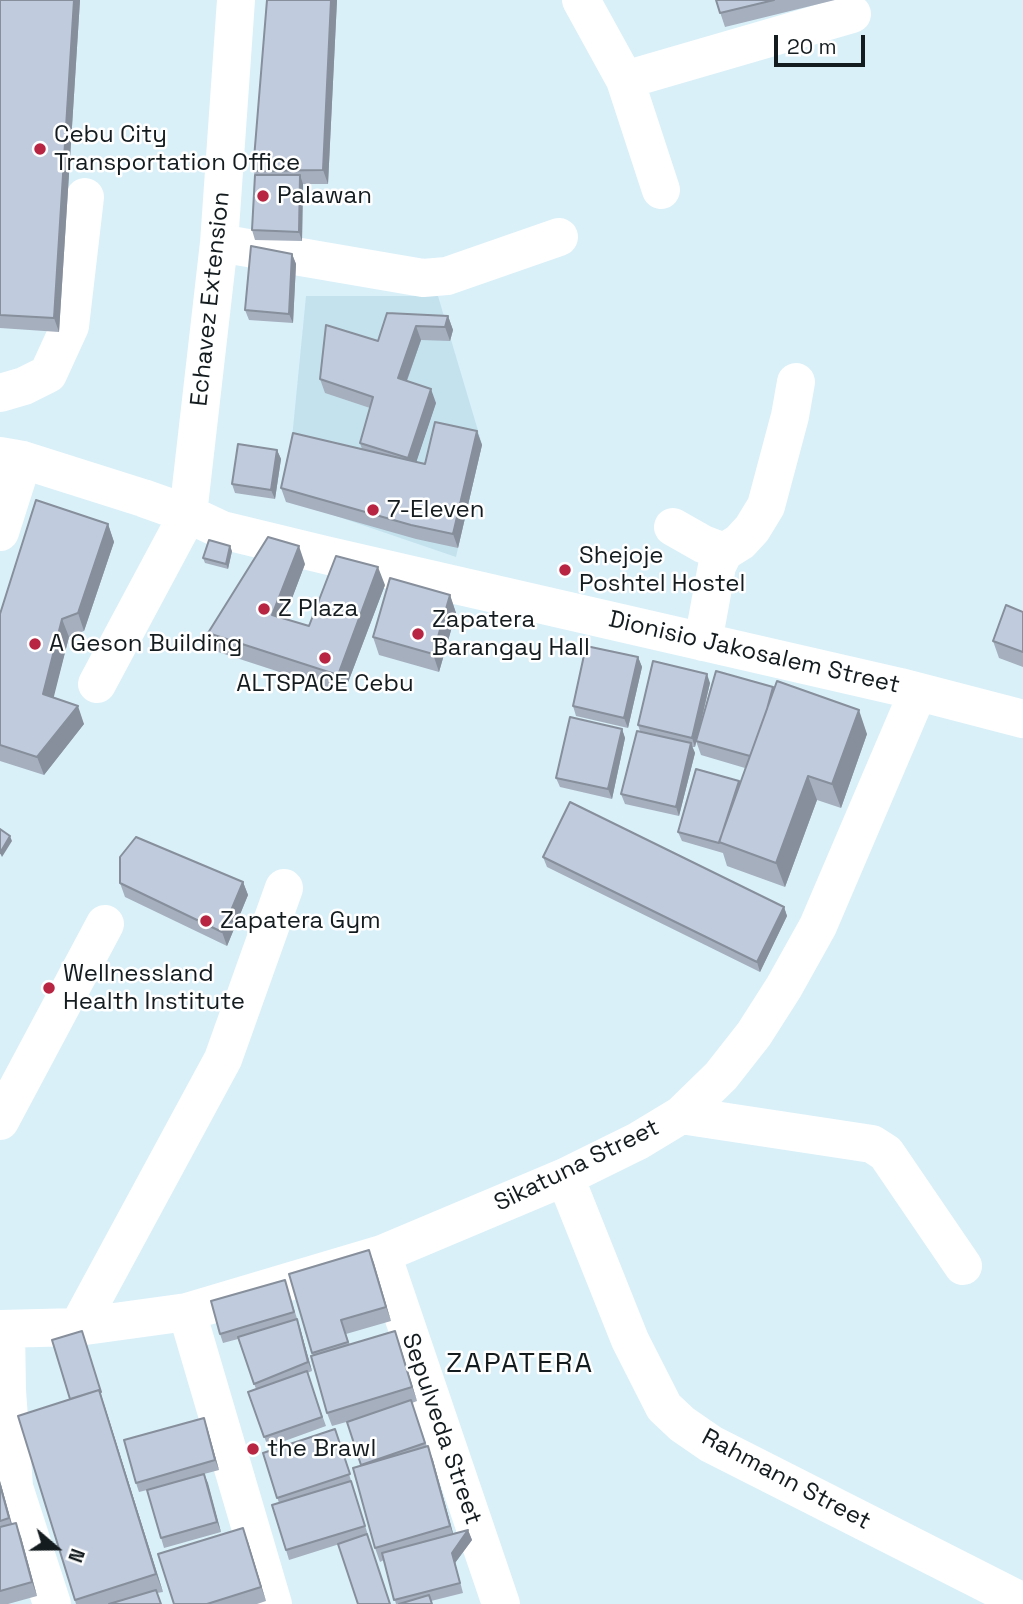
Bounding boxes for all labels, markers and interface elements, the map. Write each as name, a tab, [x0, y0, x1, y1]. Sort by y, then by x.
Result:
scale bar	[778, 21, 869, 65]
text: 20 m	[787, 33, 837, 60]
place label: Cebu City Transportation Office	[54, 121, 300, 177]
marker: Cebu City Transportation Office	[32, 141, 48, 157]
place label: Palawan	[277, 182, 372, 210]
marker: Palawan	[255, 188, 271, 204]
street label: Echavez Extension	[185, 190, 237, 408]
place label: 7-Eleven	[387, 496, 485, 524]
marker: 7-Eleven	[365, 502, 381, 518]
place label: Shejoje Poshtel Hostel	[579, 542, 745, 598]
marker: Shejoje Poshtel Hostel	[557, 562, 573, 578]
place label: Z Plaza	[278, 595, 358, 623]
marker: Z Plaza	[256, 601, 272, 617]
street label: Dionisio Jakosalem Street	[606, 605, 902, 701]
place label: Zapatera Barangay Hall	[432, 606, 590, 662]
marker: Zapatera Barangay Hall	[410, 626, 426, 642]
place label: A Geson Building	[49, 630, 242, 658]
marker: A Geson Building	[27, 636, 43, 652]
marker: ALTSPACE Cebu	[317, 650, 333, 666]
place label: ALTSPACE Cebu	[236, 670, 414, 698]
place label: Zapatera Gym	[220, 907, 381, 935]
marker: Zapatera Gym	[198, 913, 214, 929]
place label: Wellnessland Health Institute	[63, 960, 245, 1016]
marker: Wellnessland Health Institute	[41, 980, 57, 996]
street label: Sikatuna Street	[490, 1114, 664, 1218]
street label: Sepulveda Street	[395, 1330, 487, 1528]
district label: ZAPATERA	[447, 1347, 593, 1381]
street label: Rahmann Street	[697, 1423, 875, 1537]
place label: the Brawl	[267, 1435, 376, 1463]
marker: the Brawl	[245, 1441, 261, 1457]
north arrow	[21, 1513, 91, 1583]
text: N	[62, 1545, 90, 1566]

